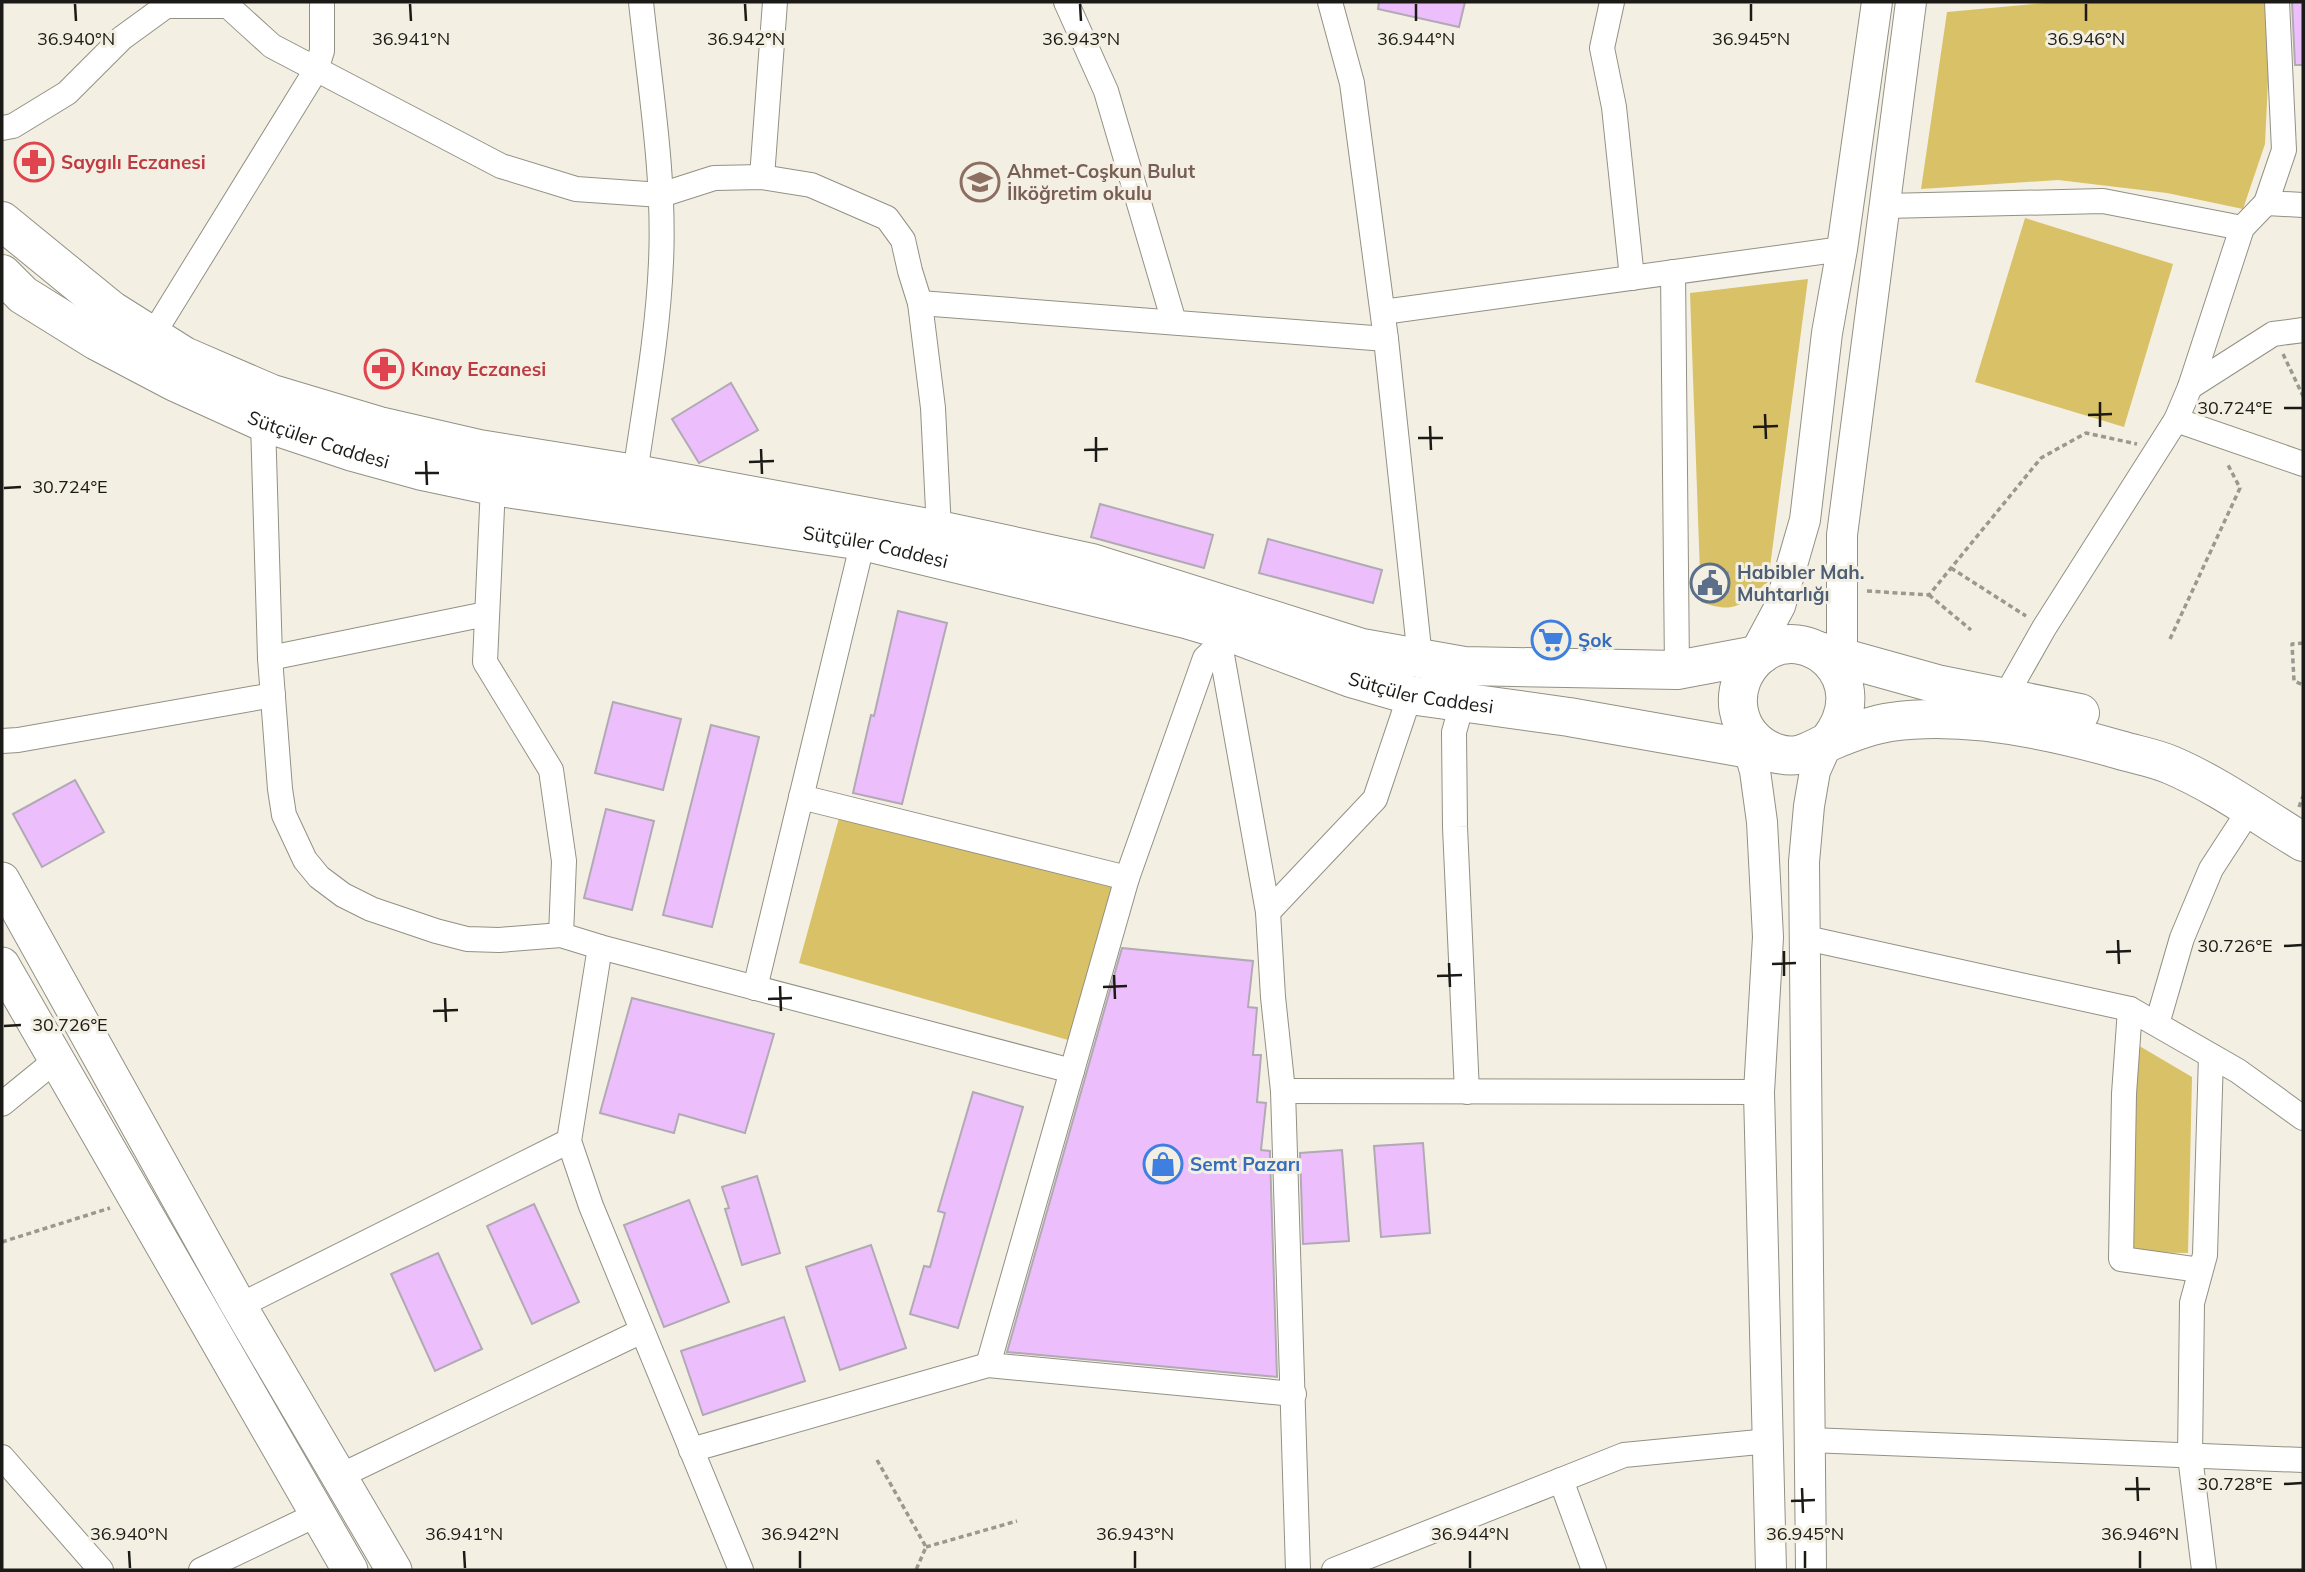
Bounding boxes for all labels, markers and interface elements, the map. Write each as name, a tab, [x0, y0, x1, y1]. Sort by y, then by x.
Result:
text: 36.940°N	[37, 27, 115, 50]
text: 36.941°N	[372, 27, 450, 50]
text: 36.942°N	[707, 27, 785, 50]
text: 36.943°N	[1042, 27, 1120, 50]
text: 36.944°N	[1377, 27, 1455, 50]
text: 36.945°N	[1712, 27, 1790, 50]
text: 36.946°N	[2047, 27, 2125, 50]
pharmacy icon: Saygılı Eczanesi	[13, 141, 55, 183]
place label: Saygılı Eczanesi	[61, 150, 206, 174]
place label: Ahmet-Coşkun Bulut İlköğretim okulu	[1007, 159, 1195, 205]
school or university icon: Ahmet-Coşkun Bulut İlköğretim okulu	[959, 161, 1001, 203]
pharmacy icon: Kınay Eczanesi	[363, 348, 405, 390]
place label: Kınay Eczanesi	[411, 357, 546, 381]
text: 30.724°E	[2197, 396, 2273, 419]
street label: Sütçüler Caddesi	[244, 405, 392, 473]
text: 30.724°E	[32, 475, 108, 498]
street label: Sütçüler Caddesi	[801, 520, 951, 573]
place label: Habibler Mah. Muhtarlığı	[1737, 560, 1865, 606]
public building icon: Habibler Mah. Muhtarlığı	[1689, 562, 1731, 604]
supermarket icon: Şok	[1530, 619, 1572, 661]
place label: Şok	[1578, 628, 1613, 652]
street label: Sütçüler Caddesi	[1346, 666, 1495, 718]
text: 30.726°E	[2197, 934, 2273, 957]
text: 30.726°E	[32, 1013, 108, 1036]
shop icon: Semt Pazarı	[1142, 1143, 1184, 1185]
place label: Semt Pazarı	[1190, 1152, 1300, 1176]
text: 30.728°E	[2197, 1472, 2273, 1495]
text: 36.940°N	[90, 1522, 168, 1545]
text: 36.941°N	[425, 1522, 503, 1545]
text: 36.942°N	[761, 1522, 839, 1545]
text: 36.943°N	[1096, 1522, 1174, 1545]
text: 36.944°N	[1431, 1522, 1509, 1545]
text: 36.945°N	[1766, 1522, 1844, 1545]
text: 36.946°N	[2101, 1522, 2179, 1545]

